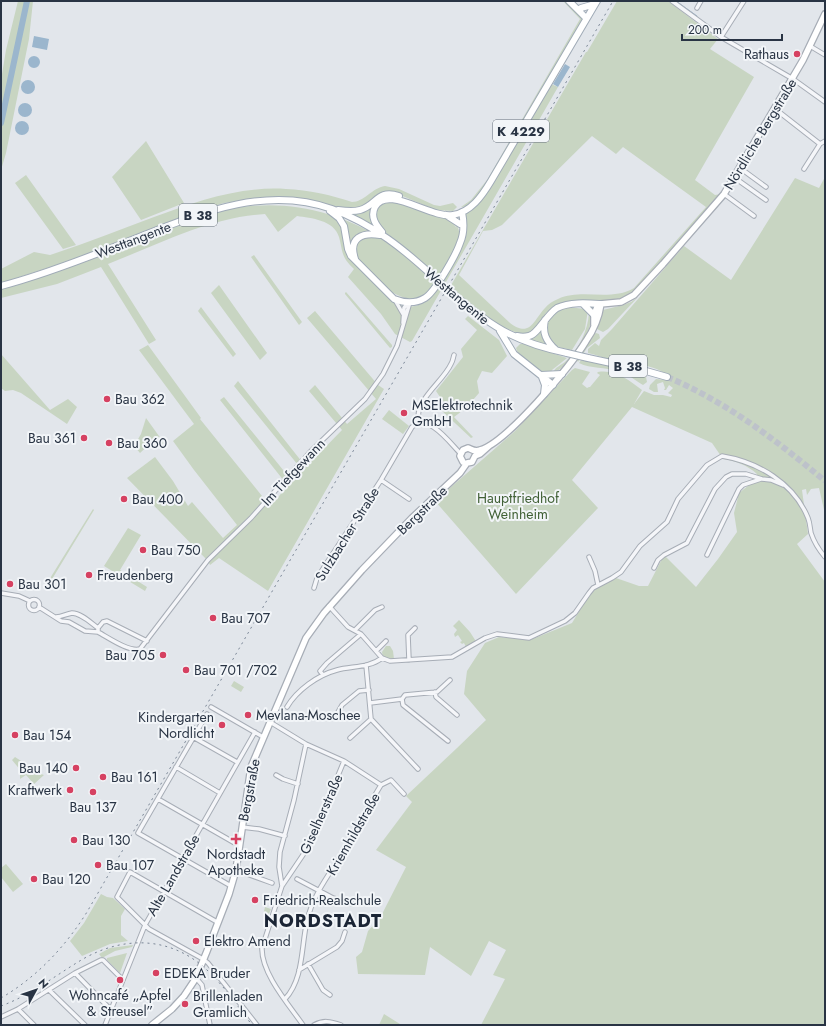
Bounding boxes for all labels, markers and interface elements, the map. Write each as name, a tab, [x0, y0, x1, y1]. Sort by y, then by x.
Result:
scale bar	[682, 16, 782, 42]
text: 200 m	[688, 21, 722, 39]
place label: Rathaus	[744, 44, 789, 64]
marker: Rathaus	[792, 49, 802, 59]
street label: Nördliche Bergstraße	[719, 74, 801, 194]
road number: K 4229	[493, 120, 549, 142]
road number: B 38	[179, 204, 217, 226]
street label: Westtangente	[92, 216, 174, 264]
street label: Westtangente	[420, 263, 494, 329]
road number: B 38	[609, 355, 647, 377]
place label: Bau 362	[115, 389, 165, 409]
marker: Bau 362	[102, 394, 112, 404]
place label: MSElektrotechnik GmbH	[412, 395, 513, 431]
marker: MSElektrotechnik GmbH	[399, 408, 409, 418]
place label: Bau 361	[28, 428, 76, 448]
marker: Bau 361	[79, 433, 89, 443]
place label: Bau 360	[117, 433, 167, 453]
street label: Im Tiefgewann	[256, 434, 330, 510]
marker: Bau 360	[104, 438, 114, 448]
street label: Bergstraße	[392, 481, 452, 539]
street label: Sulzbacher Straße	[310, 483, 384, 585]
park label: Hauptfriedhof Weinheim	[477, 488, 560, 524]
place label: Bau 400	[132, 489, 183, 509]
marker: Bau 400	[119, 494, 129, 504]
place label: Bau 750	[151, 540, 201, 560]
marker: Bau 750	[138, 545, 148, 555]
place label: Freudenberg	[97, 565, 173, 585]
marker: Freudenberg	[84, 570, 94, 580]
place label: Bau 301	[18, 574, 66, 594]
marker: Bau 301	[5, 579, 15, 589]
place label: Bau 707	[221, 608, 271, 628]
marker: Bau 707	[208, 613, 218, 623]
place label: Bau 705	[105, 645, 155, 665]
marker: Bau 705	[158, 650, 168, 660]
place label: Bau 701 /702	[194, 660, 277, 680]
marker: Bau 701 /702	[181, 665, 191, 675]
place label: Mevlana-Moschee	[256, 705, 361, 725]
place label: Kindergarten Nordlicht	[138, 707, 215, 743]
marker: Mevlana-Moschee	[243, 710, 253, 720]
marker: Kindergarten Nordlicht	[217, 720, 227, 730]
place label: Bau 154	[23, 725, 71, 745]
marker: Bau 154	[10, 730, 20, 740]
street label: Bergstraße	[233, 757, 265, 823]
place label: Bau 140	[19, 758, 68, 778]
marker: Bau 140	[71, 763, 81, 773]
place label: Bau 161	[111, 767, 158, 787]
street label: Giselherstraße	[294, 771, 348, 857]
marker: Bau 161	[98, 772, 108, 782]
place label: Kraftwerk	[8, 780, 63, 800]
marker: Kraftwerk	[65, 785, 75, 795]
marker: Bau 137	[88, 787, 98, 797]
street label: Kriemhildstraße	[321, 789, 385, 879]
place label: Bau 137	[69, 797, 117, 817]
place label: Bau 130	[82, 830, 130, 850]
street label: Alte Landstraße	[142, 830, 204, 920]
marker: Nordstadt Apotheke	[231, 834, 241, 844]
marker: Bau 130	[69, 835, 79, 845]
place label: Nordstadt Apotheke	[207, 844, 266, 880]
place label: Bau 107	[106, 855, 155, 875]
marker: Bau 107	[93, 860, 103, 870]
place label: Bau 120	[42, 869, 91, 889]
marker: Bau 120	[29, 874, 39, 884]
place label: Friedrich-Realschule	[263, 890, 381, 910]
marker: Friedrich-Realschule	[250, 895, 260, 905]
district label: NORDSTADT	[264, 908, 382, 934]
place label: Elektro Amend	[204, 931, 291, 951]
marker: Elektro Amend	[191, 936, 201, 946]
place label: EDEKA Bruder	[164, 963, 250, 983]
marker: EDEKA Bruder	[151, 968, 161, 978]
north arrow	[16, 970, 56, 1010]
text: N	[35, 975, 53, 992]
marker: Wohncafé „Apfel & Streusel”	[115, 975, 125, 985]
place label: Wohncafé „Apfel & Streusel”	[69, 985, 171, 1021]
place label: Brillenladen Gramlich	[193, 986, 263, 1022]
marker: Brillenladen Gramlich	[180, 999, 190, 1009]

